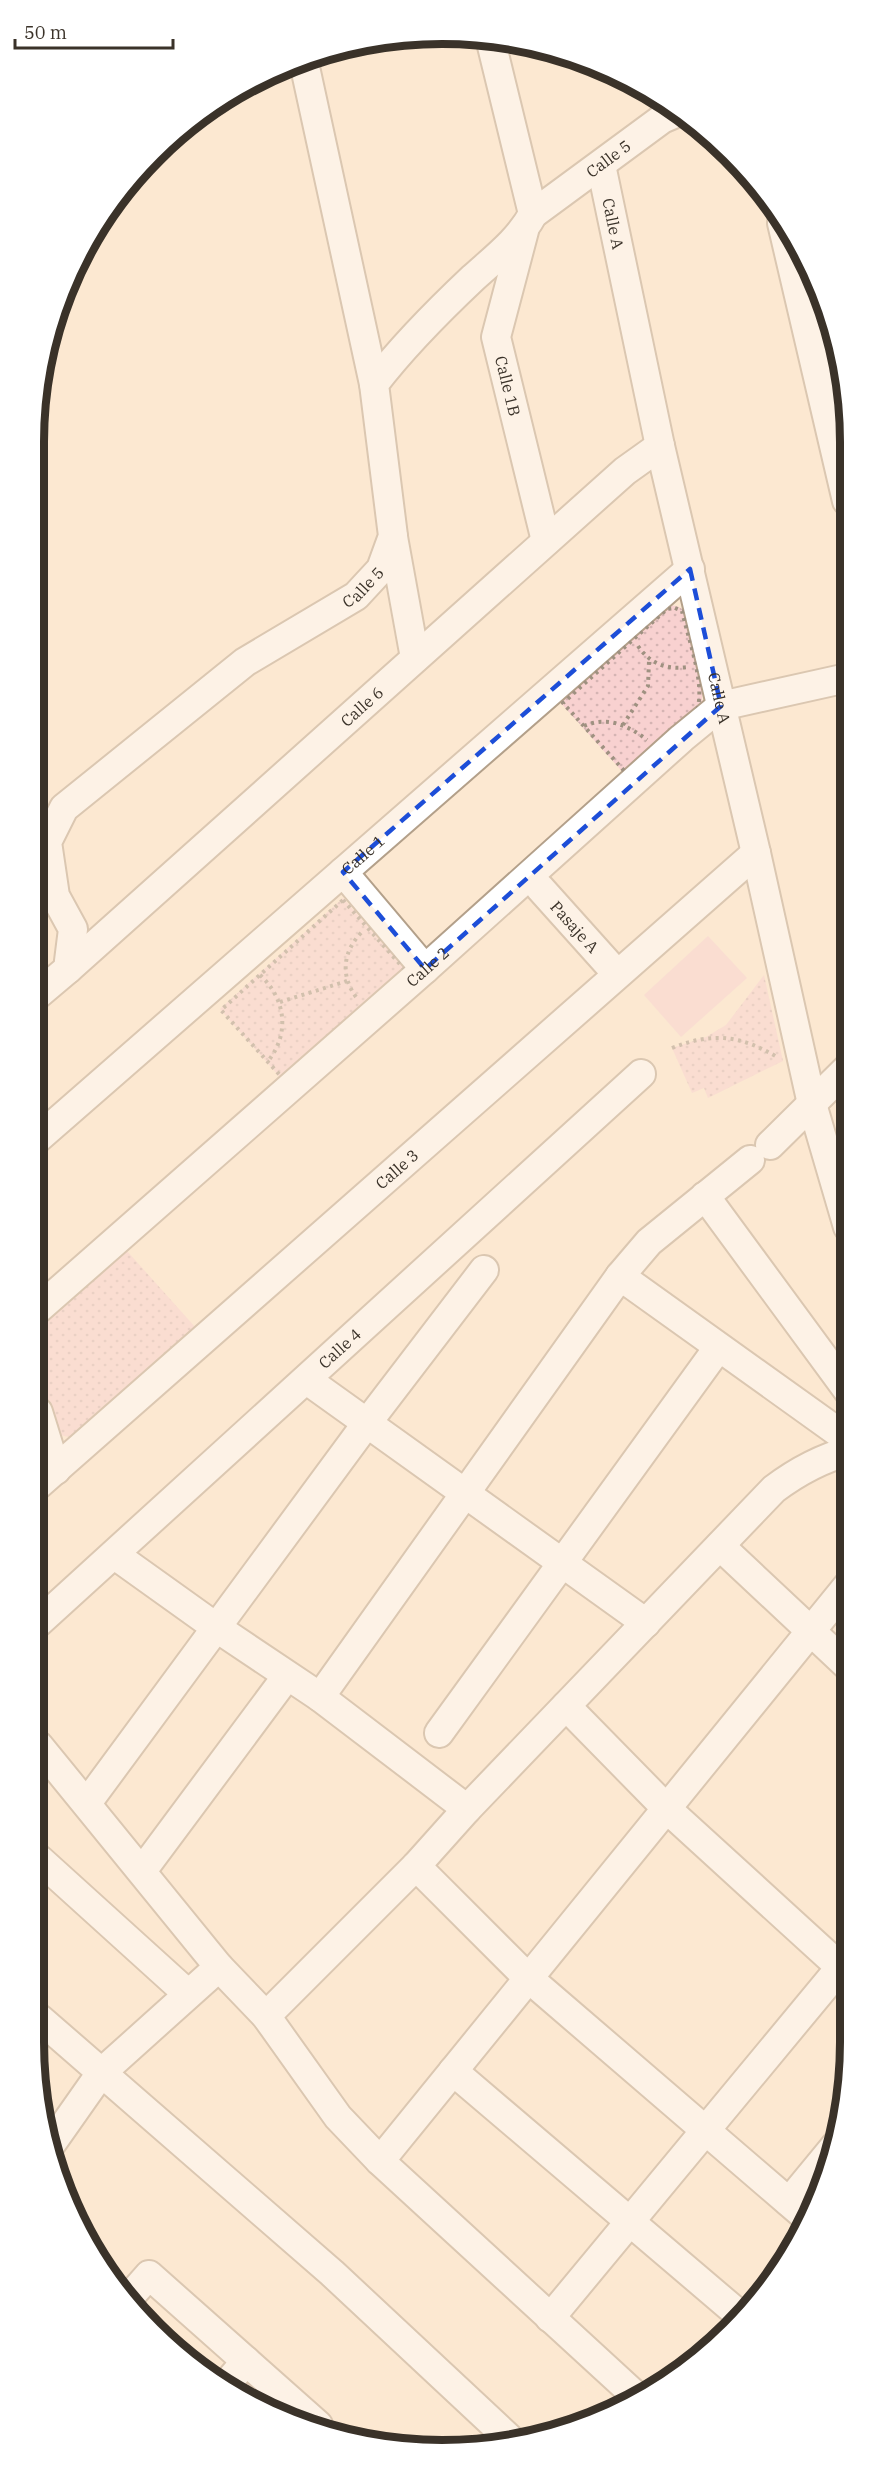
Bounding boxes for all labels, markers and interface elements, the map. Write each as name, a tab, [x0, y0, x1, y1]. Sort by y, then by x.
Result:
scale bar	[15, 12, 172, 50]
text: 50 m	[24, 21, 67, 44]
street label: Calle 5	[582, 136, 635, 182]
street label: Calle A	[598, 196, 628, 251]
street label: Calle 1B	[491, 354, 525, 418]
street label: Calle 5	[339, 563, 388, 612]
street label: Calle A	[704, 670, 735, 726]
street label: Calle 6	[336, 682, 387, 731]
street label: Calle 1	[337, 830, 389, 879]
street label: Pasaje A	[546, 896, 603, 957]
street label: Calle 2	[402, 942, 453, 991]
street label: Calle 3	[371, 1145, 422, 1193]
street label: Calle 4	[314, 1324, 365, 1373]

